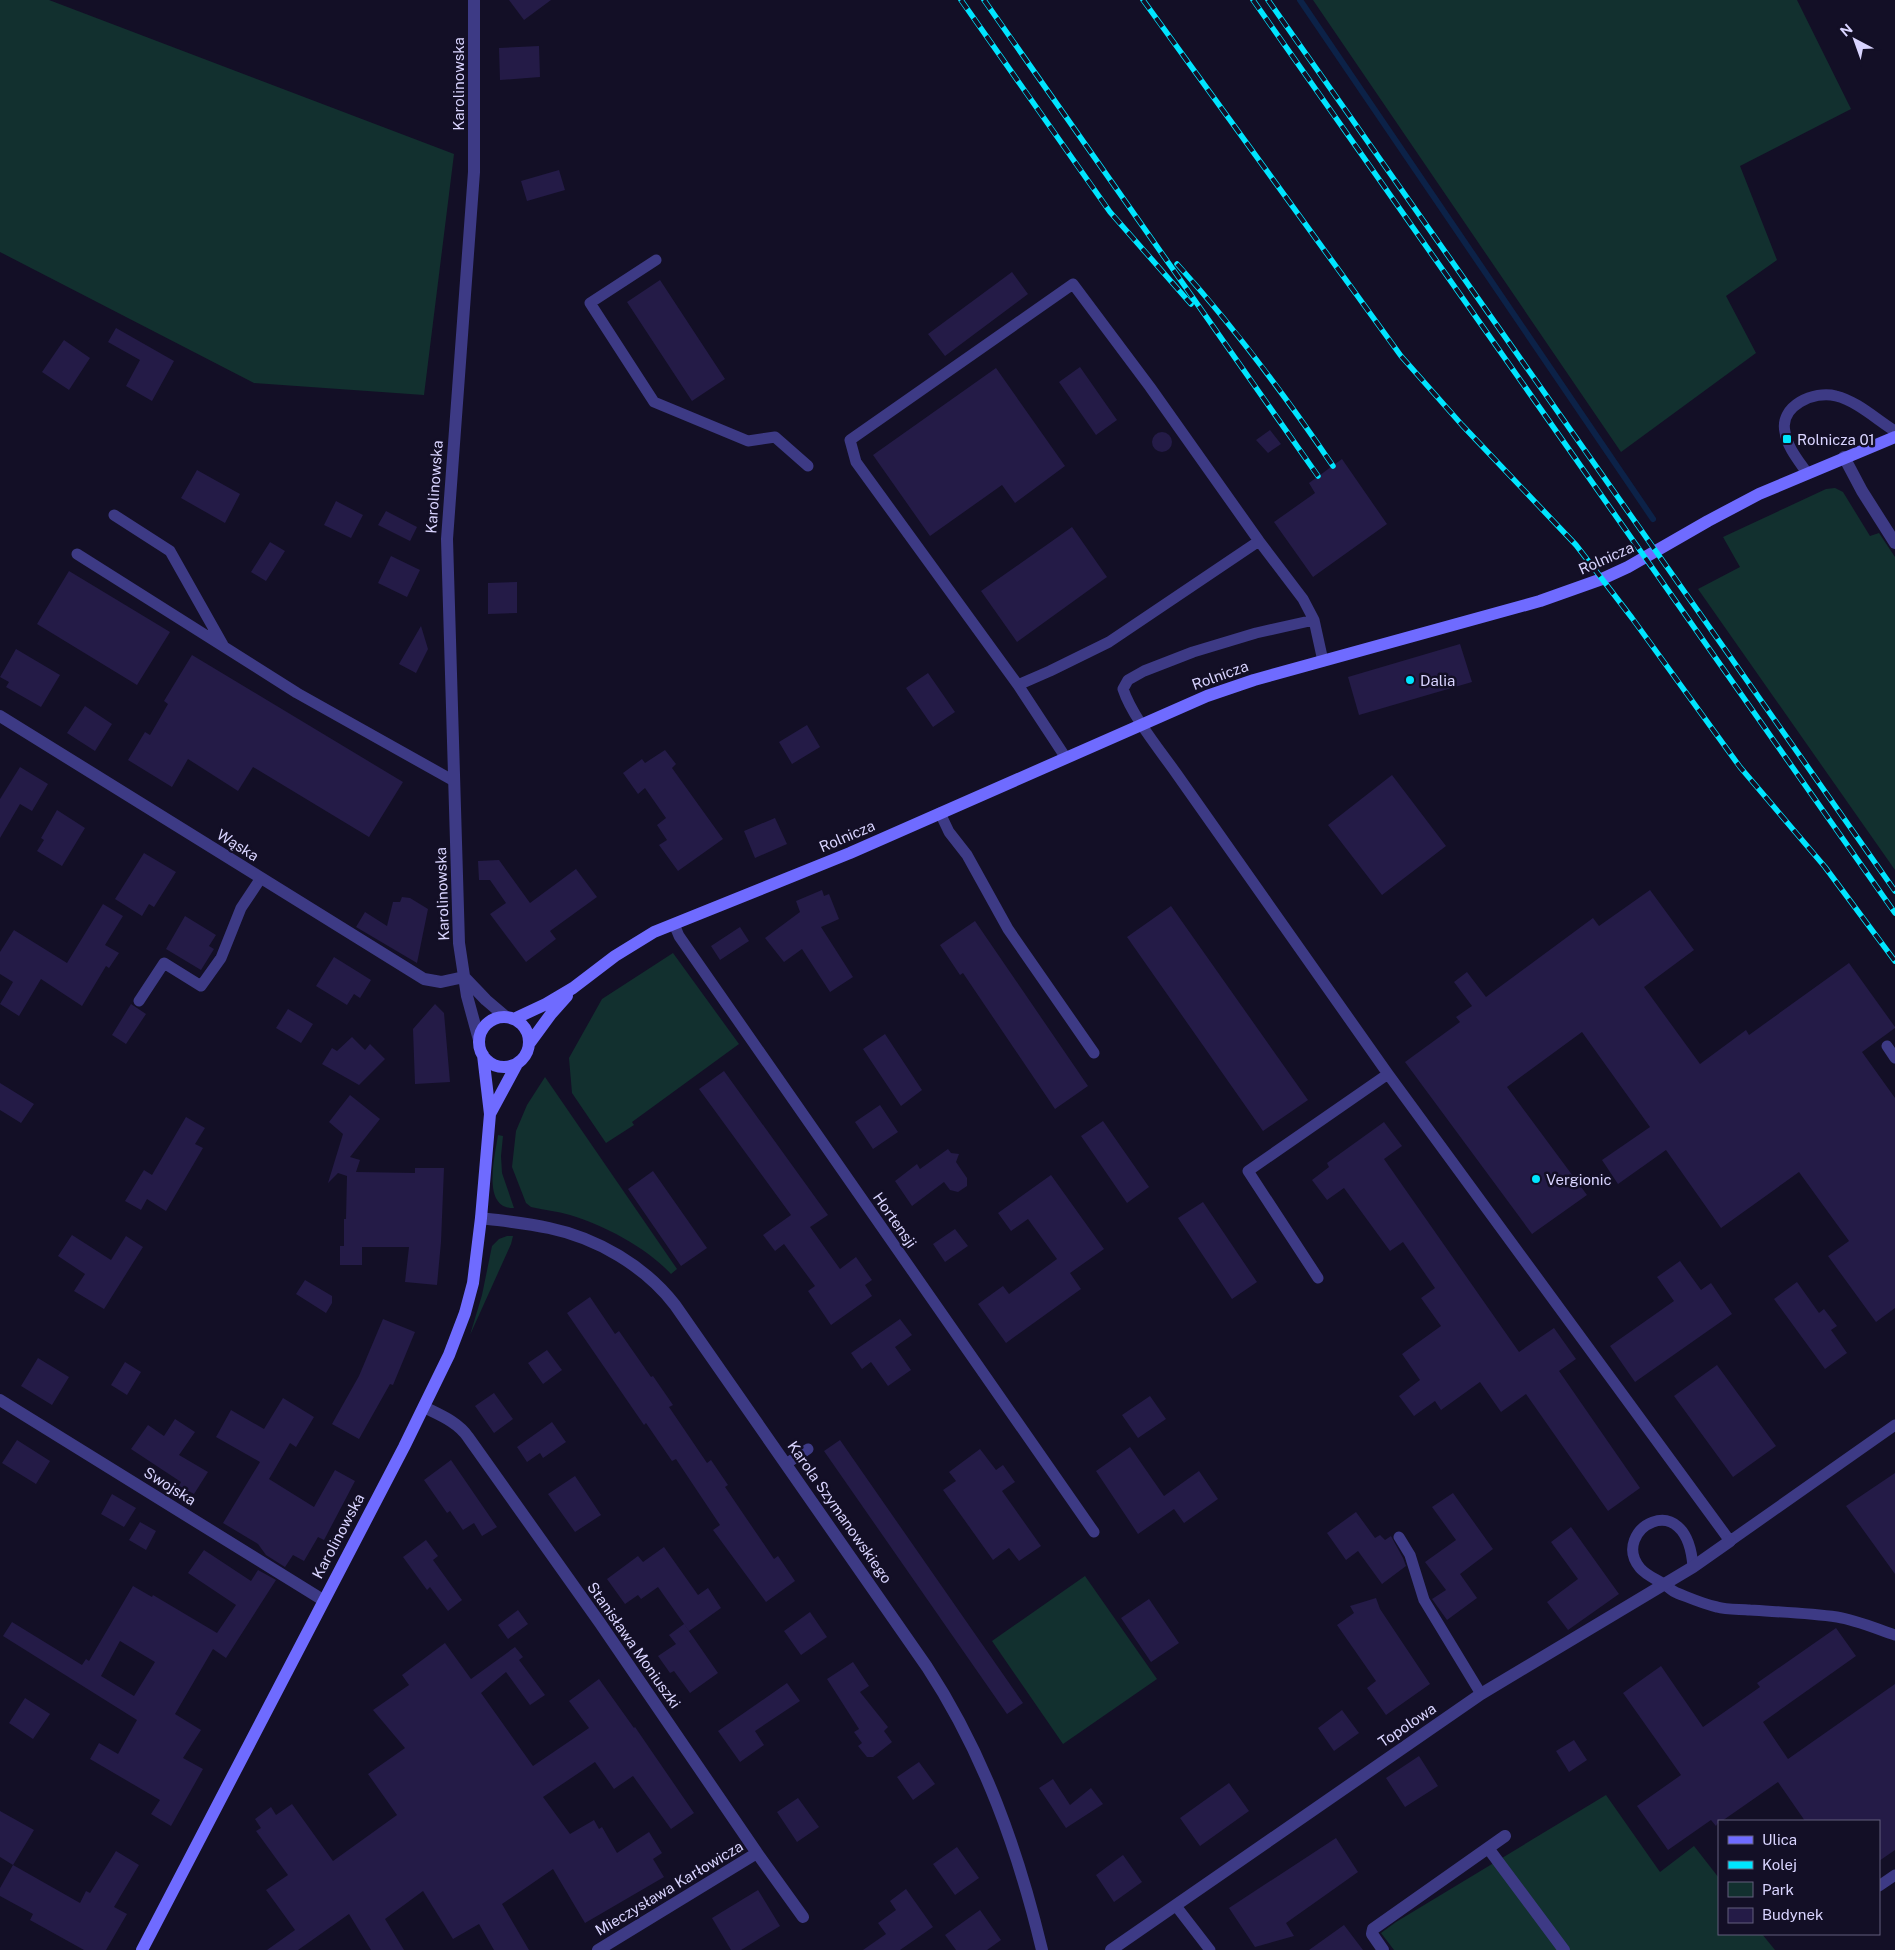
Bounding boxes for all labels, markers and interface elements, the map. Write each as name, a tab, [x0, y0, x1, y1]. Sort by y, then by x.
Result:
north arrow	[1830, 15, 1880, 65]
text: N	[1837, 21, 1856, 40]
street label: Karolinowska	[450, 37, 467, 131]
place label: Rolnicza 01	[1797, 431, 1875, 448]
marker: Rolnicza 01	[1781, 433, 1793, 445]
street label: Karolinowska	[422, 440, 446, 534]
street label: Rolnicza	[1576, 538, 1636, 578]
street label: Rolnicza	[1189, 657, 1251, 693]
place label: Dalia	[1420, 672, 1455, 689]
marker: Dalia	[1404, 674, 1416, 686]
street label: Rolnicza	[817, 817, 877, 855]
street label: Wąska	[214, 826, 262, 864]
street label: Karolinowska	[432, 847, 452, 941]
place label: Vergionic	[1546, 1171, 1612, 1188]
marker: Vergionic	[1530, 1173, 1542, 1185]
street label: Hortensji	[870, 1189, 920, 1251]
street label: Karola Szymanowskiego	[784, 1438, 896, 1586]
street label: Swojska	[141, 1463, 199, 1509]
street label: Karolinowska	[309, 1491, 367, 1581]
street label: Stanisława Moniuszki	[584, 1579, 684, 1711]
street label: Topolowa	[1375, 1699, 1439, 1751]
legend	[1718, 1820, 1880, 1935]
text: Ulica	[1762, 1831, 1797, 1848]
street label: Mieczysława Karłowicza	[592, 1837, 746, 1939]
text: Kolej	[1762, 1856, 1797, 1873]
text: Park	[1762, 1881, 1794, 1898]
text: Budynek	[1762, 1906, 1823, 1923]

